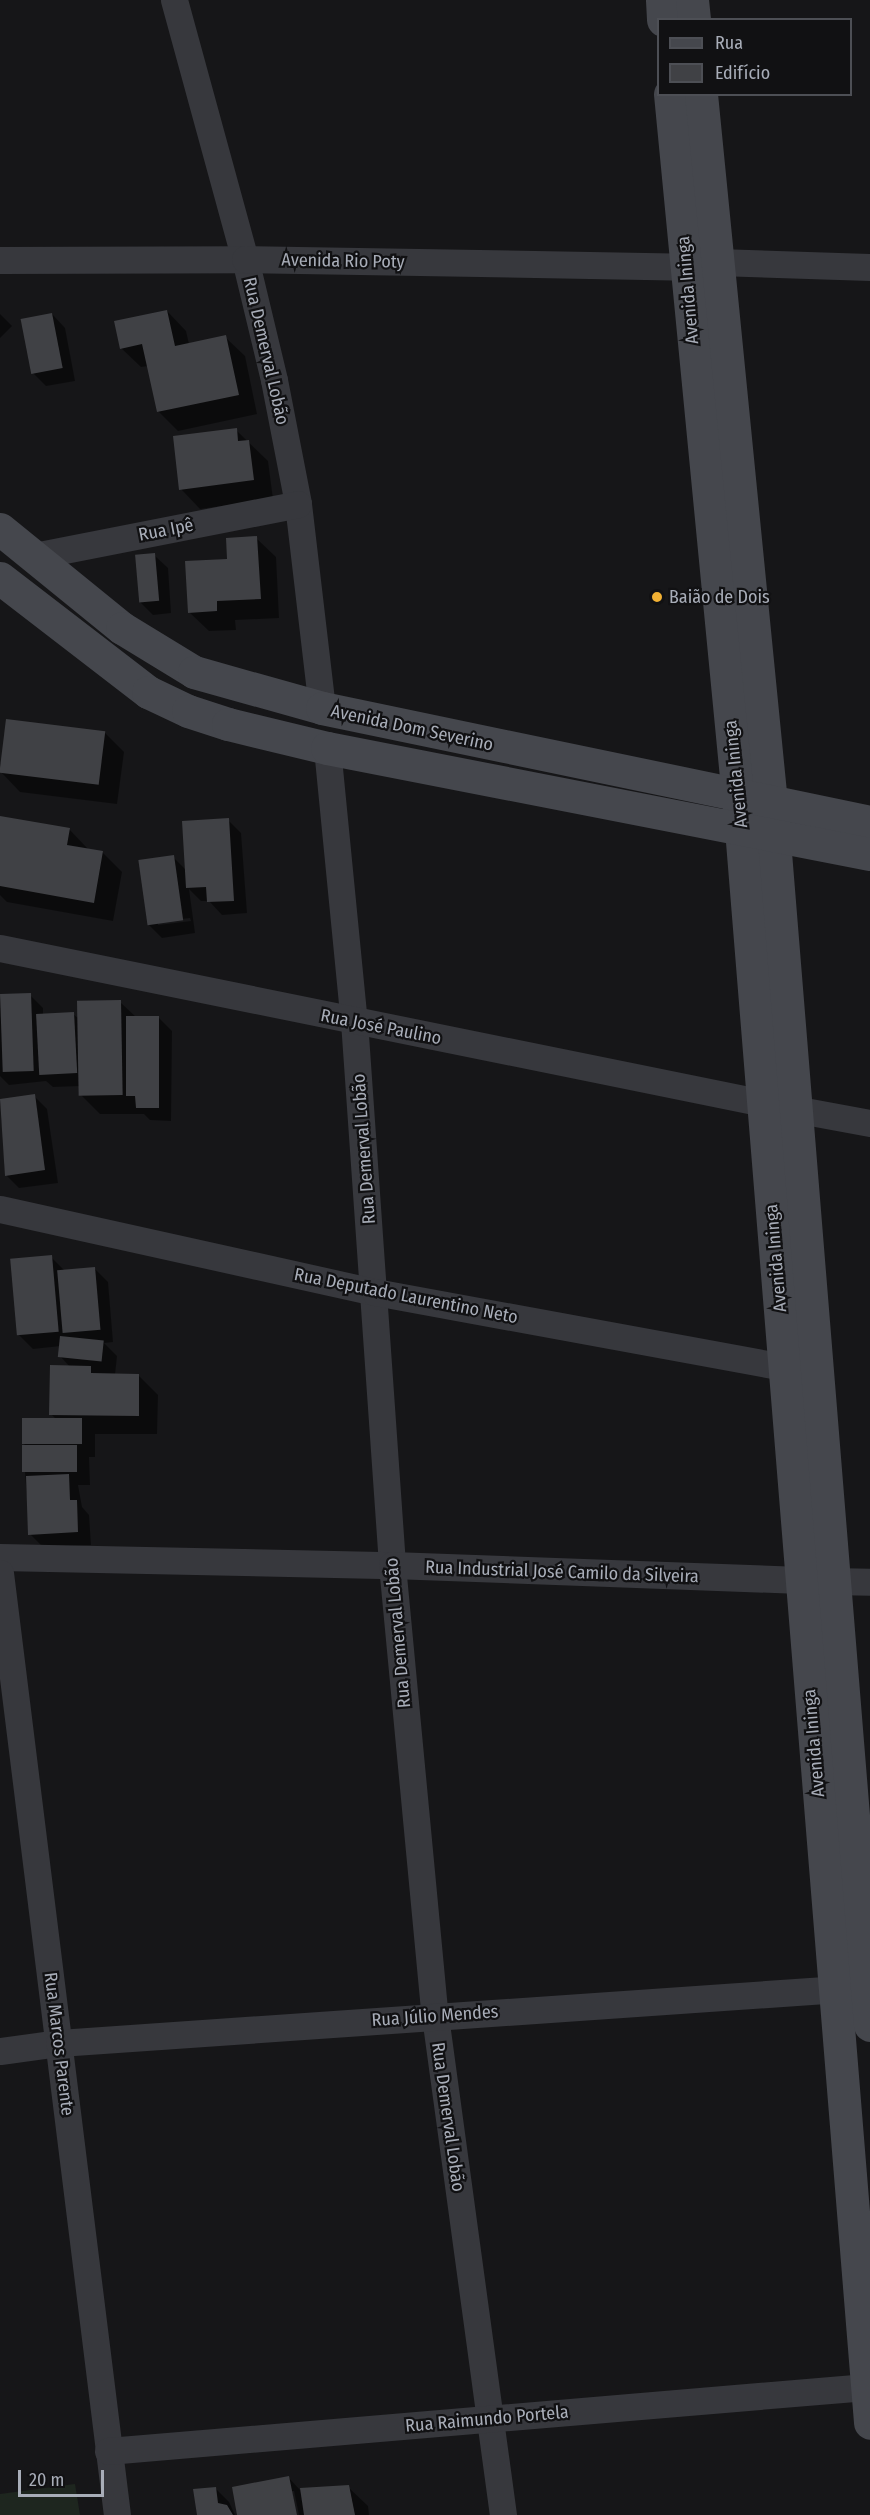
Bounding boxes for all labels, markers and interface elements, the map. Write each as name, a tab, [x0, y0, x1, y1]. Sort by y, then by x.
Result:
legend	[657, 18, 852, 96]
text: Rua	[715, 32, 743, 54]
text: Edifício	[715, 62, 770, 84]
street label: Avenida Ininga	[673, 235, 703, 345]
street label: Avenida Rio Poty	[281, 249, 405, 273]
street label: Rua Demerval Lobão	[239, 275, 293, 427]
street label: Rua Ipê	[137, 514, 195, 546]
place label: Baião de Dois	[669, 586, 770, 608]
marker: Baião de Dois	[650, 590, 664, 604]
street label: Avenida Dom Severino	[329, 700, 495, 756]
street label: Avenida Ininga	[720, 719, 752, 829]
street label: Rua José Paulino	[319, 1005, 443, 1049]
street label: Rua Demerval Lobão	[348, 1073, 380, 1225]
street label: Avenida Ininga	[761, 1203, 791, 1313]
street label: Rua Deputado Laurentino Neto	[292, 1264, 520, 1328]
street label: Rua Industrial José Camilo da Silveira	[425, 1556, 699, 1588]
street label: Rua Demerval Lobão	[381, 1557, 415, 1709]
street label: Avenida Ininga	[799, 1688, 829, 1798]
street label: Rua Marcos Parente	[39, 1971, 79, 2117]
street label: Rua Júlio Mendes	[371, 2001, 499, 2031]
street label: Rua Demerval Lobão	[427, 2041, 469, 2193]
street label: Rua Raimundo Portela	[404, 2401, 570, 2437]
scale bar	[21, 2458, 106, 2496]
text: 20 m	[29, 2469, 64, 2491]

